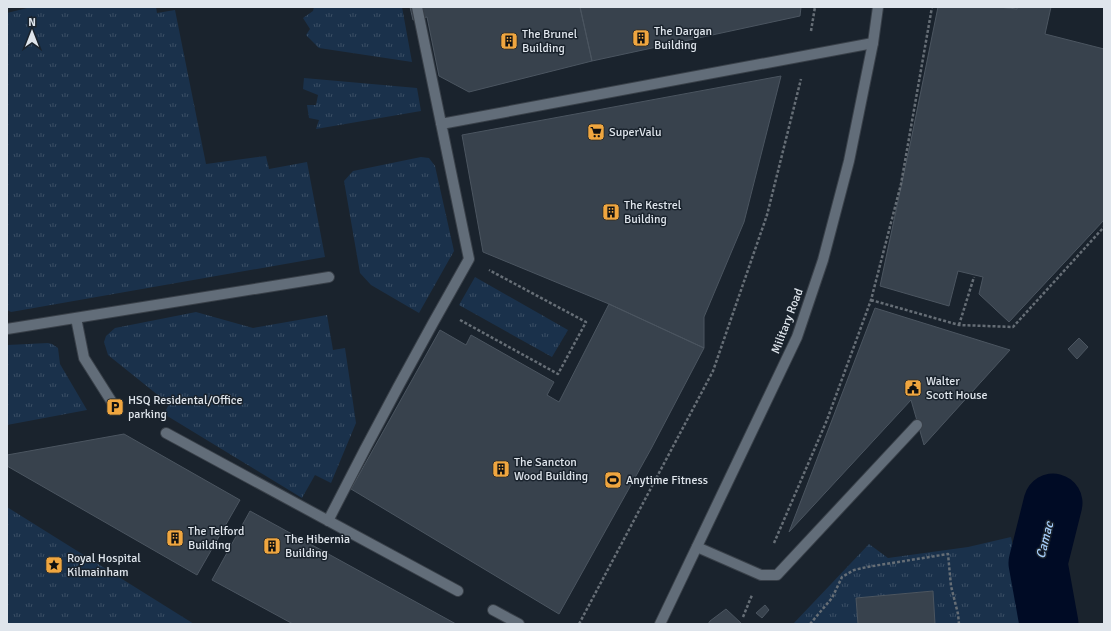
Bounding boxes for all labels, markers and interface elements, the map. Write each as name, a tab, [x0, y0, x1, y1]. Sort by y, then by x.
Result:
north arrow	[12, 12, 52, 52]
text: N	[28, 16, 36, 29]
place label: The Dargan Building	[654, 24, 712, 53]
place label: The Brunel Building	[522, 27, 578, 56]
building icon: The Dargan Building	[631, 28, 651, 48]
building icon: The Brunel Building	[499, 31, 519, 51]
supermarket icon: SuperValu	[586, 122, 606, 142]
place label: SuperValu	[609, 125, 661, 140]
place label: The Kestrel Building	[624, 198, 682, 227]
building icon: The Kestrel Building	[601, 202, 621, 222]
street label: Military Road	[768, 286, 807, 356]
place label: Walter Scott House	[926, 374, 988, 403]
public building icon: Walter Scott House	[903, 378, 923, 398]
place label: HSQ Residental/Office parking	[128, 393, 242, 422]
parking icon: HSQ Residental/Office parking	[105, 397, 125, 417]
place label: The Sancton Wood Building	[514, 455, 588, 484]
building icon: The Sancton Wood Building	[491, 459, 511, 479]
sports icon: Anytime Fitness	[603, 470, 623, 490]
place label: Anytime Fitness	[626, 473, 708, 488]
water label: Camac	[1033, 519, 1057, 560]
place label: The Telford Building	[188, 524, 244, 553]
building icon: The Telford Building	[165, 528, 185, 548]
place label: The Hibernia Building	[285, 532, 350, 561]
building icon: The Hibernia Building	[262, 536, 282, 556]
place label: Royal Hospital Kilmainham	[67, 551, 141, 580]
place icon: Royal Hospital Kilmainham	[44, 555, 64, 575]

